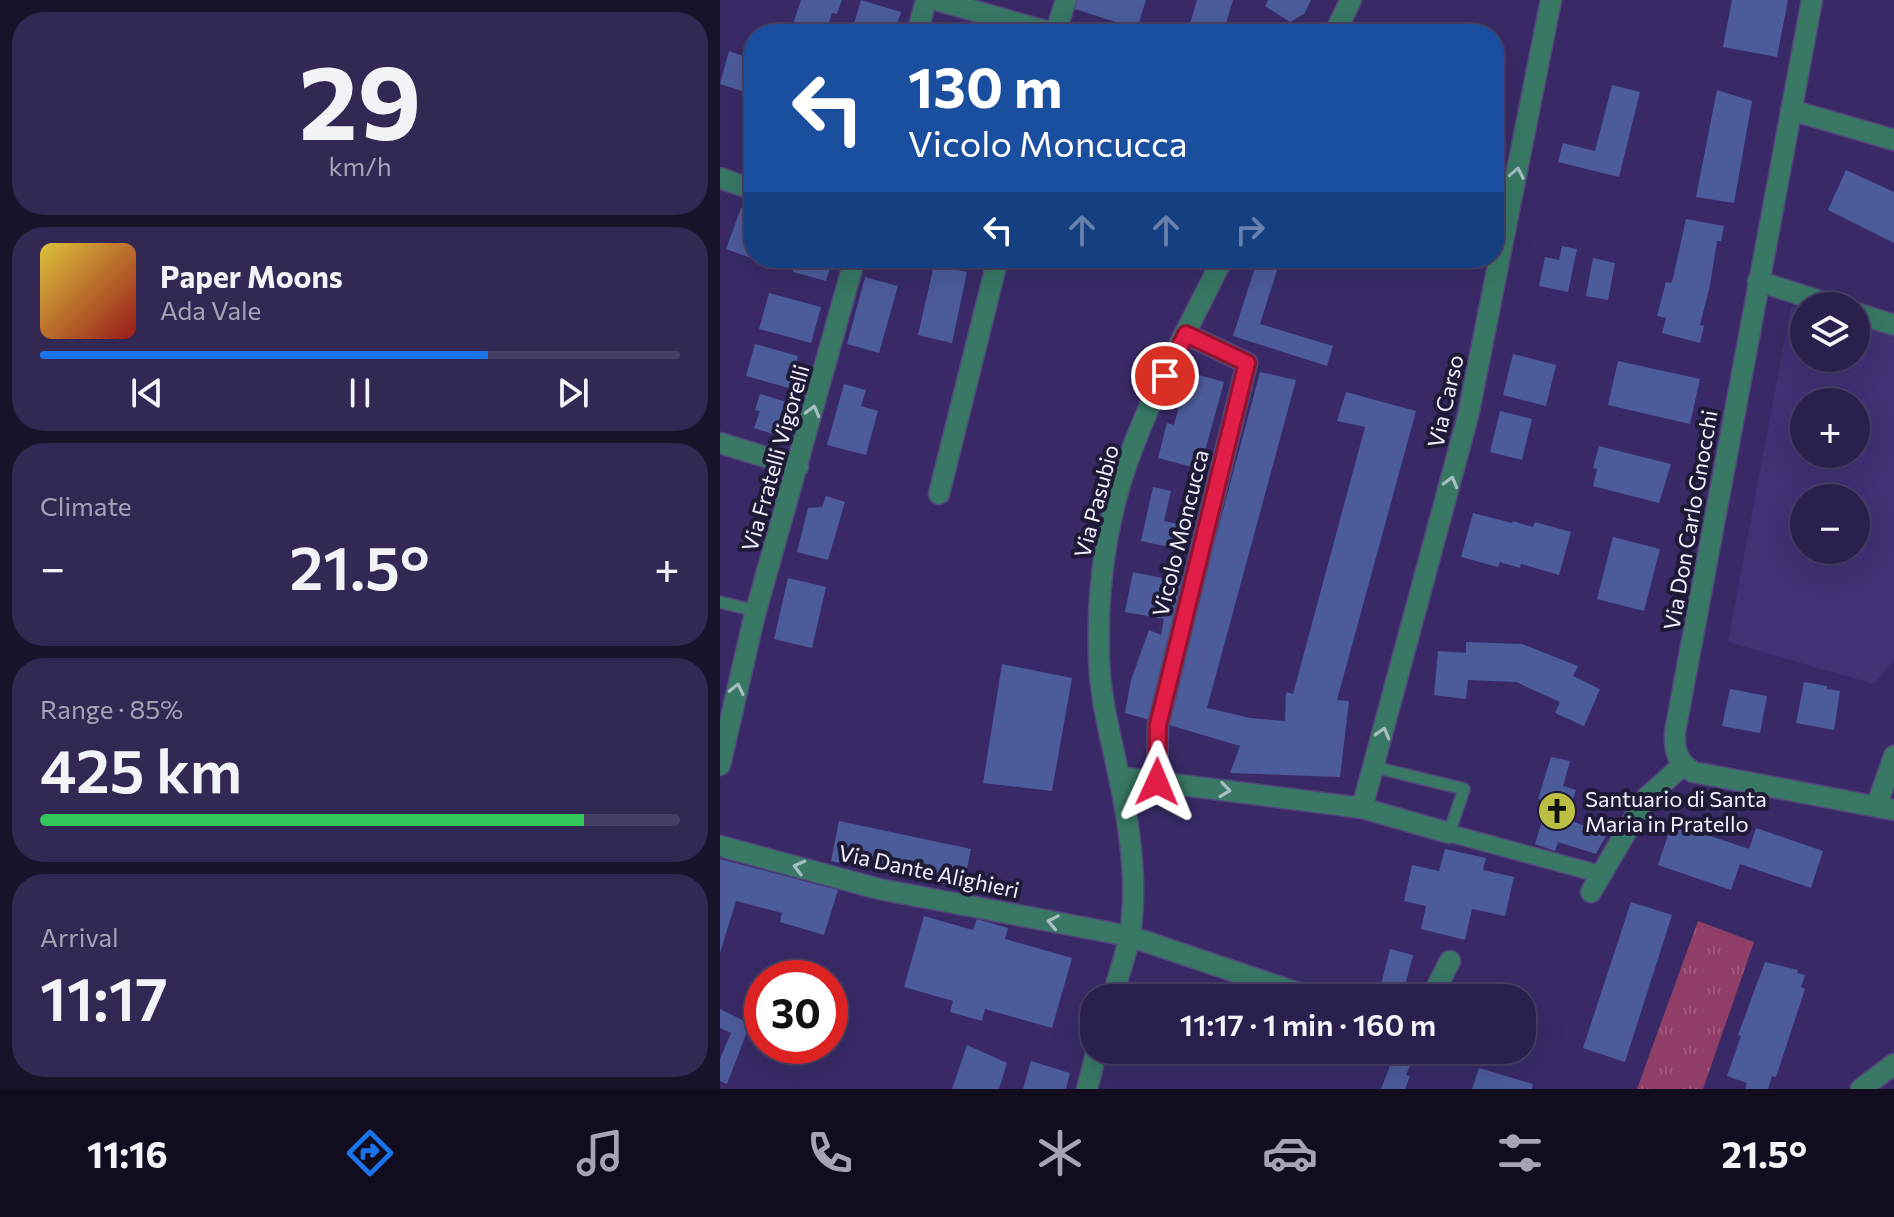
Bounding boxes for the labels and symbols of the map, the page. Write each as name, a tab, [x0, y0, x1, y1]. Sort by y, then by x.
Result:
one-way arrow	[1508, 167, 1525, 180]
pin	[1131, 342, 1199, 410]
street label: Via Carso	[1421, 352, 1469, 450]
street label: Via Fratelli Vigorelli	[735, 362, 815, 554]
one-way arrow	[804, 405, 820, 419]
street label: Via Don Carlo Gnocchi	[1657, 408, 1723, 632]
street label: Via Pasubio	[1068, 442, 1124, 560]
street label: Vicolo Moncucca	[1146, 447, 1214, 619]
one-way arrow	[1441, 475, 1458, 489]
one-way arrow	[728, 682, 745, 696]
one-way arrow	[1374, 727, 1390, 741]
position arrow	[1115, 740, 1199, 824]
one-way arrow	[1218, 781, 1231, 798]
place label: Santuario di Santa Maria in Pratello	[1585, 785, 1767, 837]
church icon: Santuario di Santa Maria in Pratello	[1536, 790, 1578, 832]
street label: Via Dante Alighieri	[836, 839, 1022, 903]
one-way arrow	[792, 860, 806, 876]
one-way arrow	[1046, 914, 1059, 931]
speed limit sign: 30	[744, 960, 848, 1064]

